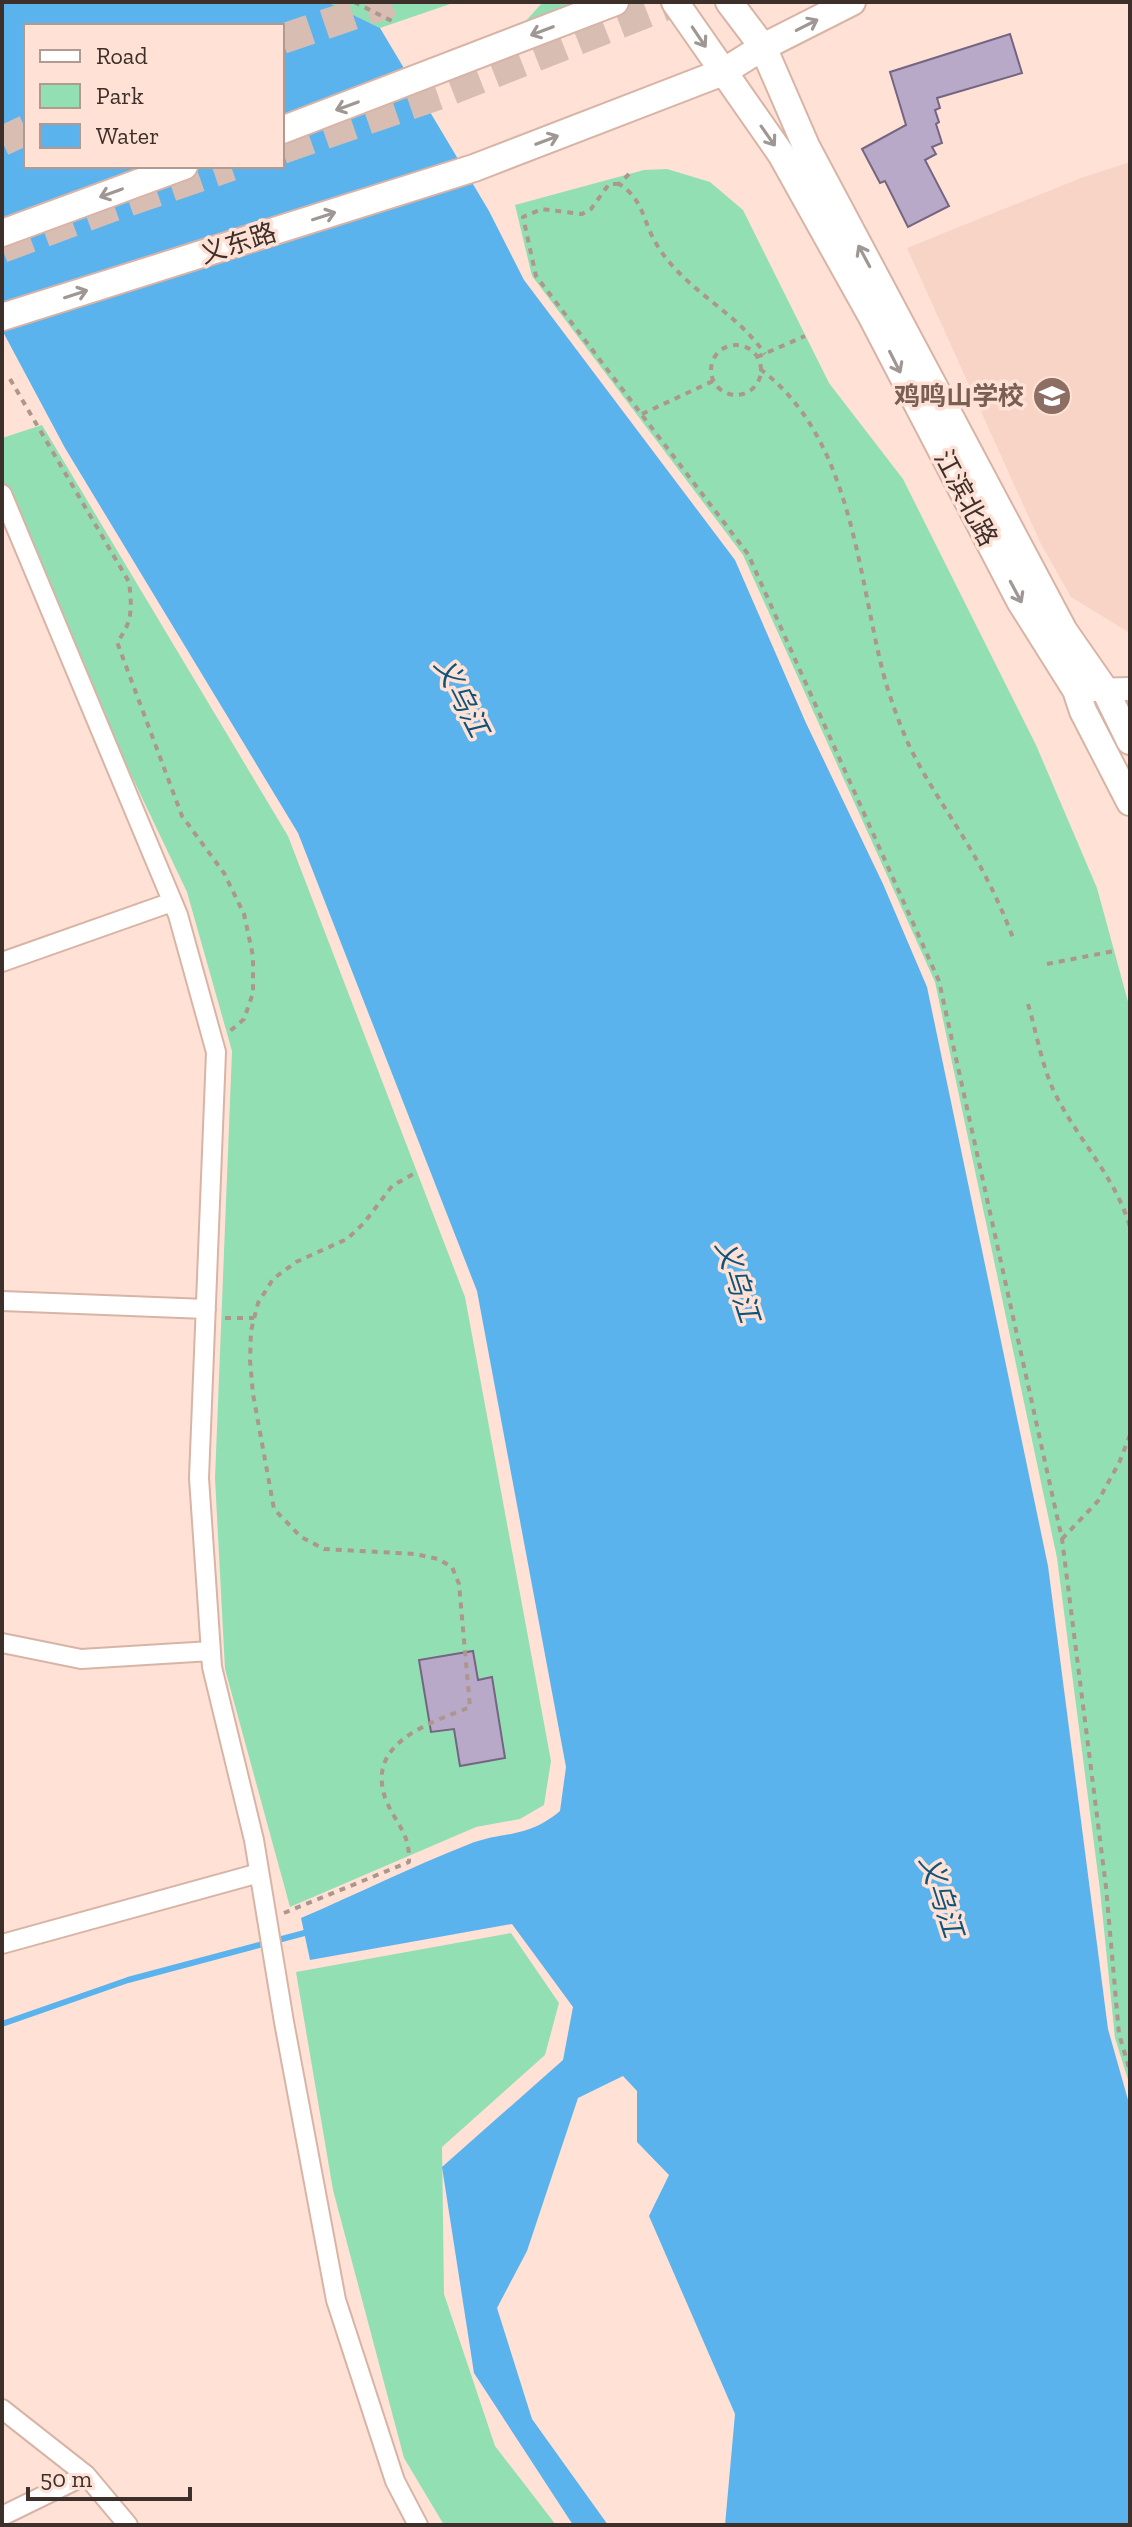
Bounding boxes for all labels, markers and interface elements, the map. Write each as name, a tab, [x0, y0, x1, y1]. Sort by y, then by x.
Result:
one-way arrow	[795, 16, 819, 32]
legend	[24, 24, 284, 168]
one-way arrow	[530, 24, 555, 39]
one-way arrow	[691, 26, 707, 48]
text: Road	[96, 41, 148, 70]
text: Park	[96, 81, 144, 110]
one-way arrow	[335, 100, 360, 114]
text: Water	[96, 121, 159, 150]
one-way arrow	[760, 124, 776, 146]
one-way arrow	[534, 132, 559, 146]
one-way arrow	[99, 187, 124, 201]
one-way arrow	[312, 207, 337, 222]
street label: 义东路	[196, 216, 280, 270]
one-way arrow	[856, 244, 872, 268]
one-way arrow	[63, 286, 89, 301]
one-way arrow	[888, 350, 904, 374]
school or university icon: 鸡鸣山学校	[1031, 375, 1073, 417]
place label: 鸡鸣山学校	[894, 380, 1024, 412]
street label: 江滨北路	[927, 445, 1005, 551]
one-way arrow	[1009, 580, 1024, 604]
water label: 义乌江	[428, 652, 497, 745]
water label: 义乌江	[709, 1236, 767, 1329]
water label: 义乌江	[913, 1851, 971, 1944]
scale bar	[28, 2451, 190, 2501]
text: 50 m	[40, 2464, 93, 2493]

